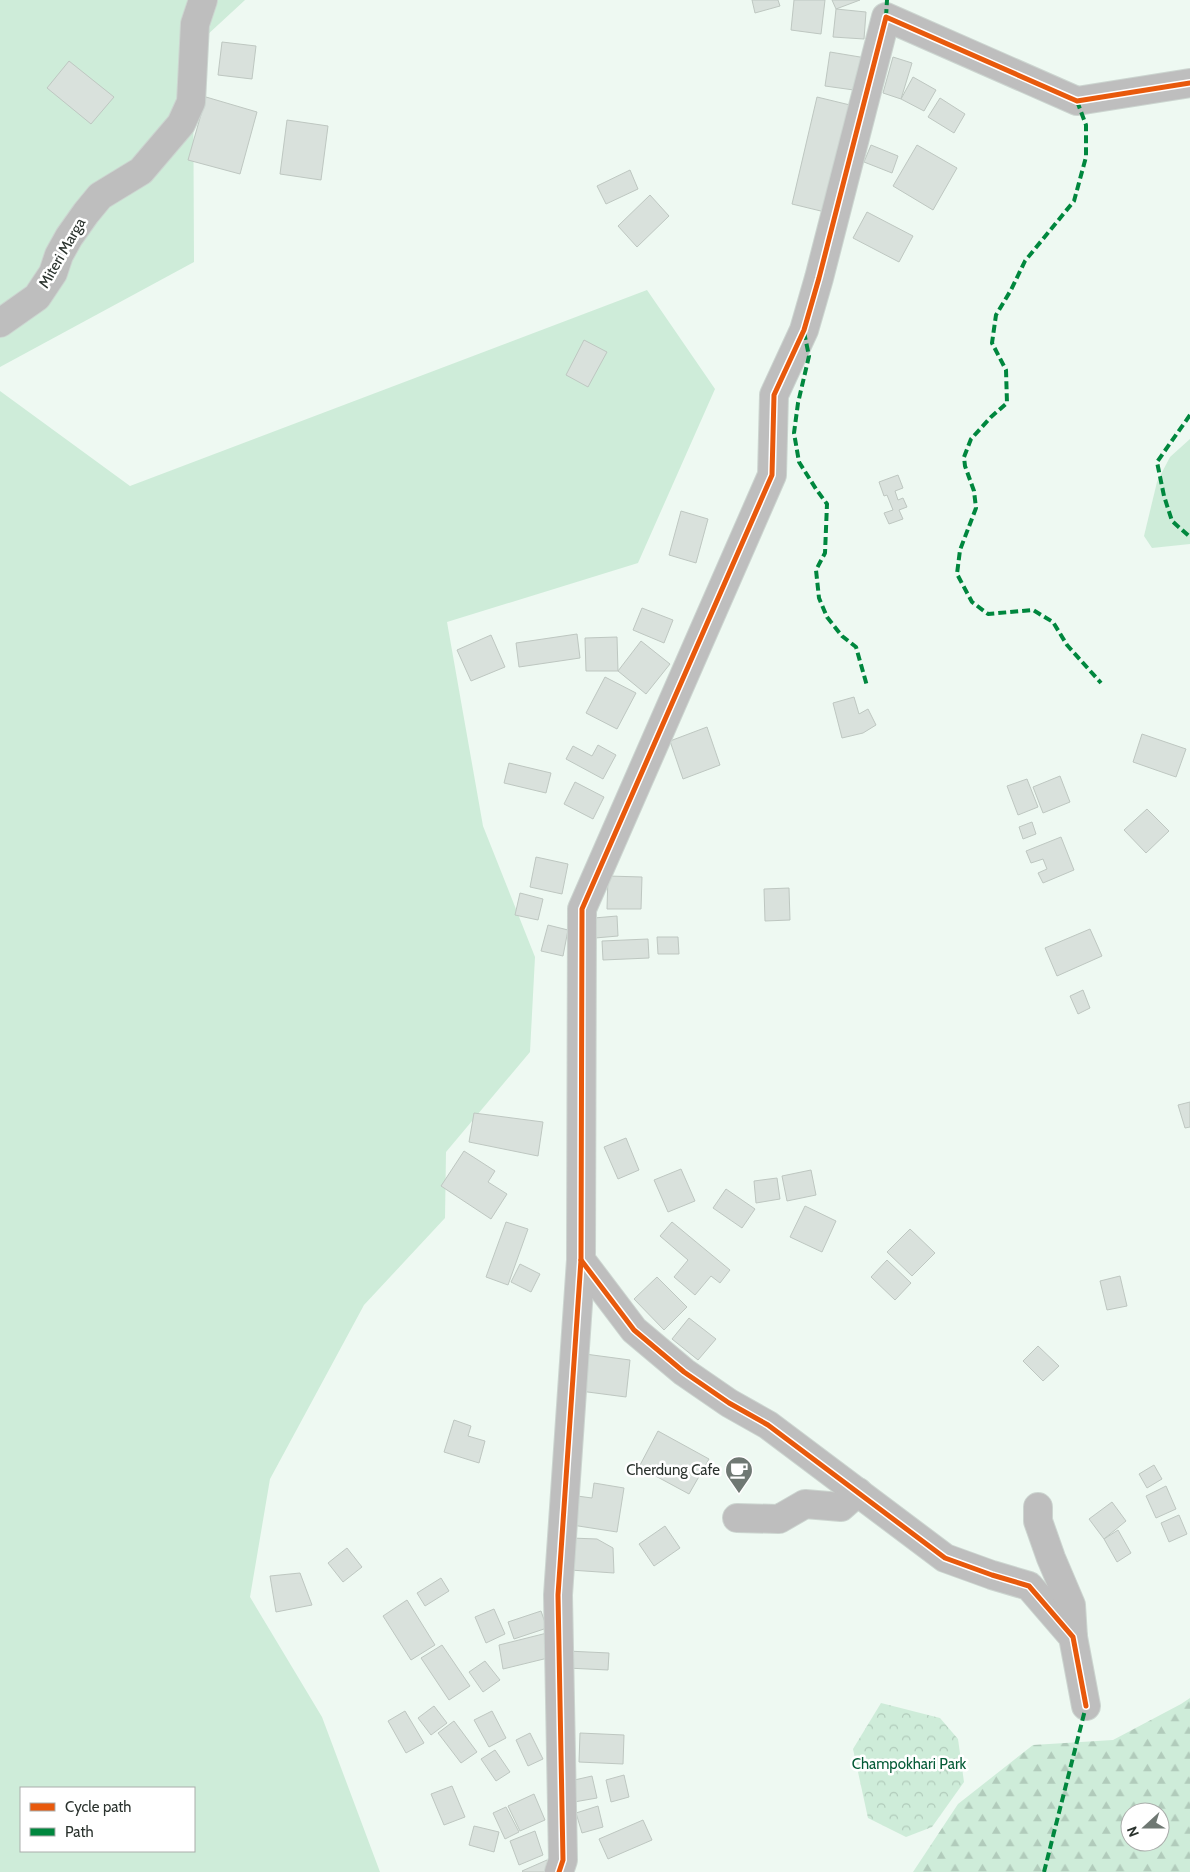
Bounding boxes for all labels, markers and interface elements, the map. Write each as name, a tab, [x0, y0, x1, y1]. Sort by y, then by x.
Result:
street label: Miteri Marga	[35, 214, 90, 291]
cafe icon: Cherdung Cafe	[724, 1455, 754, 1494]
place label: Cherdung Cafe	[626, 1461, 720, 1479]
park label: Champokhari Park	[852, 1755, 967, 1773]
legend	[20, 1787, 195, 1852]
text: Cycle path	[65, 1798, 131, 1816]
north arrow	[1120, 1802, 1170, 1852]
text: Path	[65, 1823, 94, 1841]
text: N	[1123, 1824, 1143, 1840]

